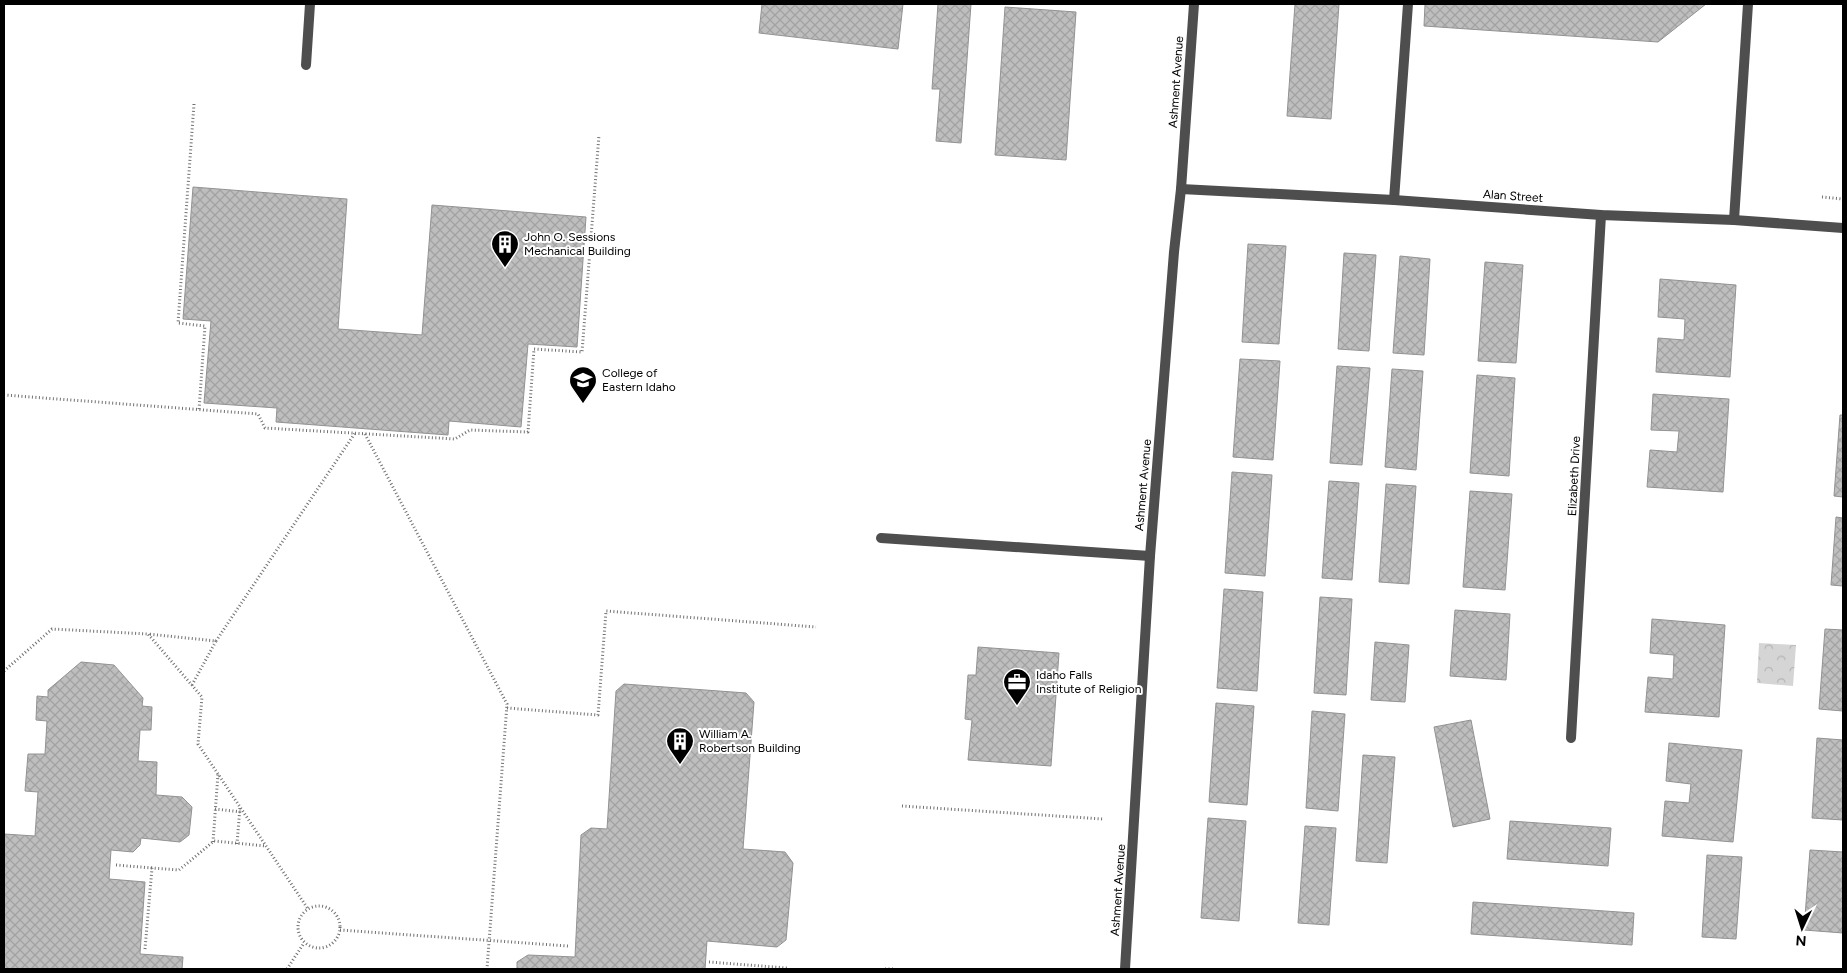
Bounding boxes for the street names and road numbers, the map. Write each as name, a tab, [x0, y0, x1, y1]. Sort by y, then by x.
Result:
street label: Ashment Avenue	[1166, 35, 1186, 128]
street label: Alan Street	[1483, 187, 1544, 205]
street label: Elizabeth Drive	[1565, 435, 1583, 516]
street label: Ashment Avenue	[1132, 438, 1154, 531]
street label: Ashment Avenue	[1108, 843, 1128, 936]

